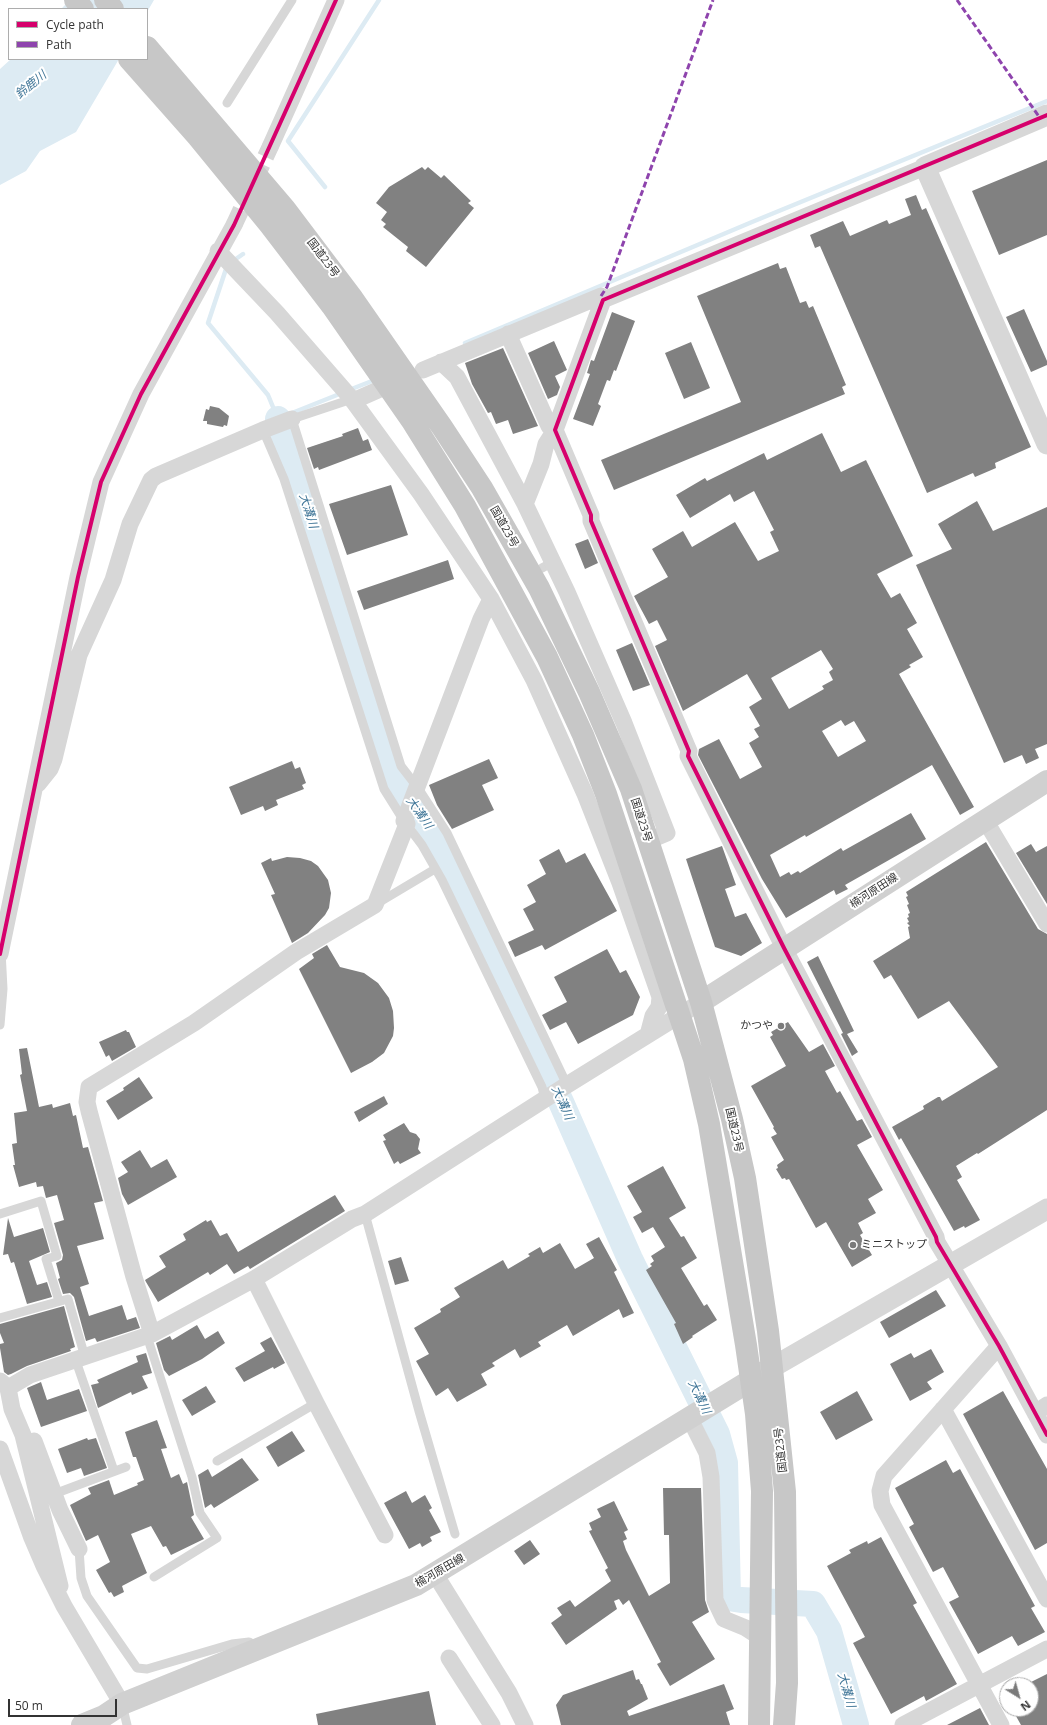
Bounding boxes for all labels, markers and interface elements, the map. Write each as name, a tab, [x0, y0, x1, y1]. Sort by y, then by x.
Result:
legend	[8, 8, 148, 60]
text: Cycle path	[46, 16, 104, 33]
text: Path	[46, 36, 72, 53]
water label: 鈴鹿川	[12, 68, 50, 102]
street label: 国道23号	[304, 236, 342, 280]
water label: 大溝川	[296, 492, 320, 530]
street label: 国道23号	[487, 504, 521, 550]
water label: 大溝川	[403, 794, 435, 832]
street label: 国道23号	[628, 796, 654, 844]
street label: 楠河原田線	[847, 870, 901, 912]
place label: かつや	[740, 1019, 773, 1033]
marker: かつや	[776, 1021, 786, 1031]
water label: 大溝川	[548, 1084, 576, 1122]
street label: 国道23号	[722, 1106, 746, 1154]
place label: ミニストップ	[861, 1238, 927, 1252]
marker: ミニストップ	[848, 1240, 858, 1250]
water label: 大溝川	[685, 1378, 713, 1416]
street label: 国道23号	[772, 1427, 790, 1473]
street label: 楠河原田線	[413, 1552, 467, 1590]
water label: 大溝川	[834, 1671, 858, 1709]
north arrow	[999, 1677, 1039, 1717]
scale bar	[10, 1691, 119, 1717]
text: 50 m	[15, 1697, 43, 1714]
text: N	[1018, 1697, 1034, 1715]

